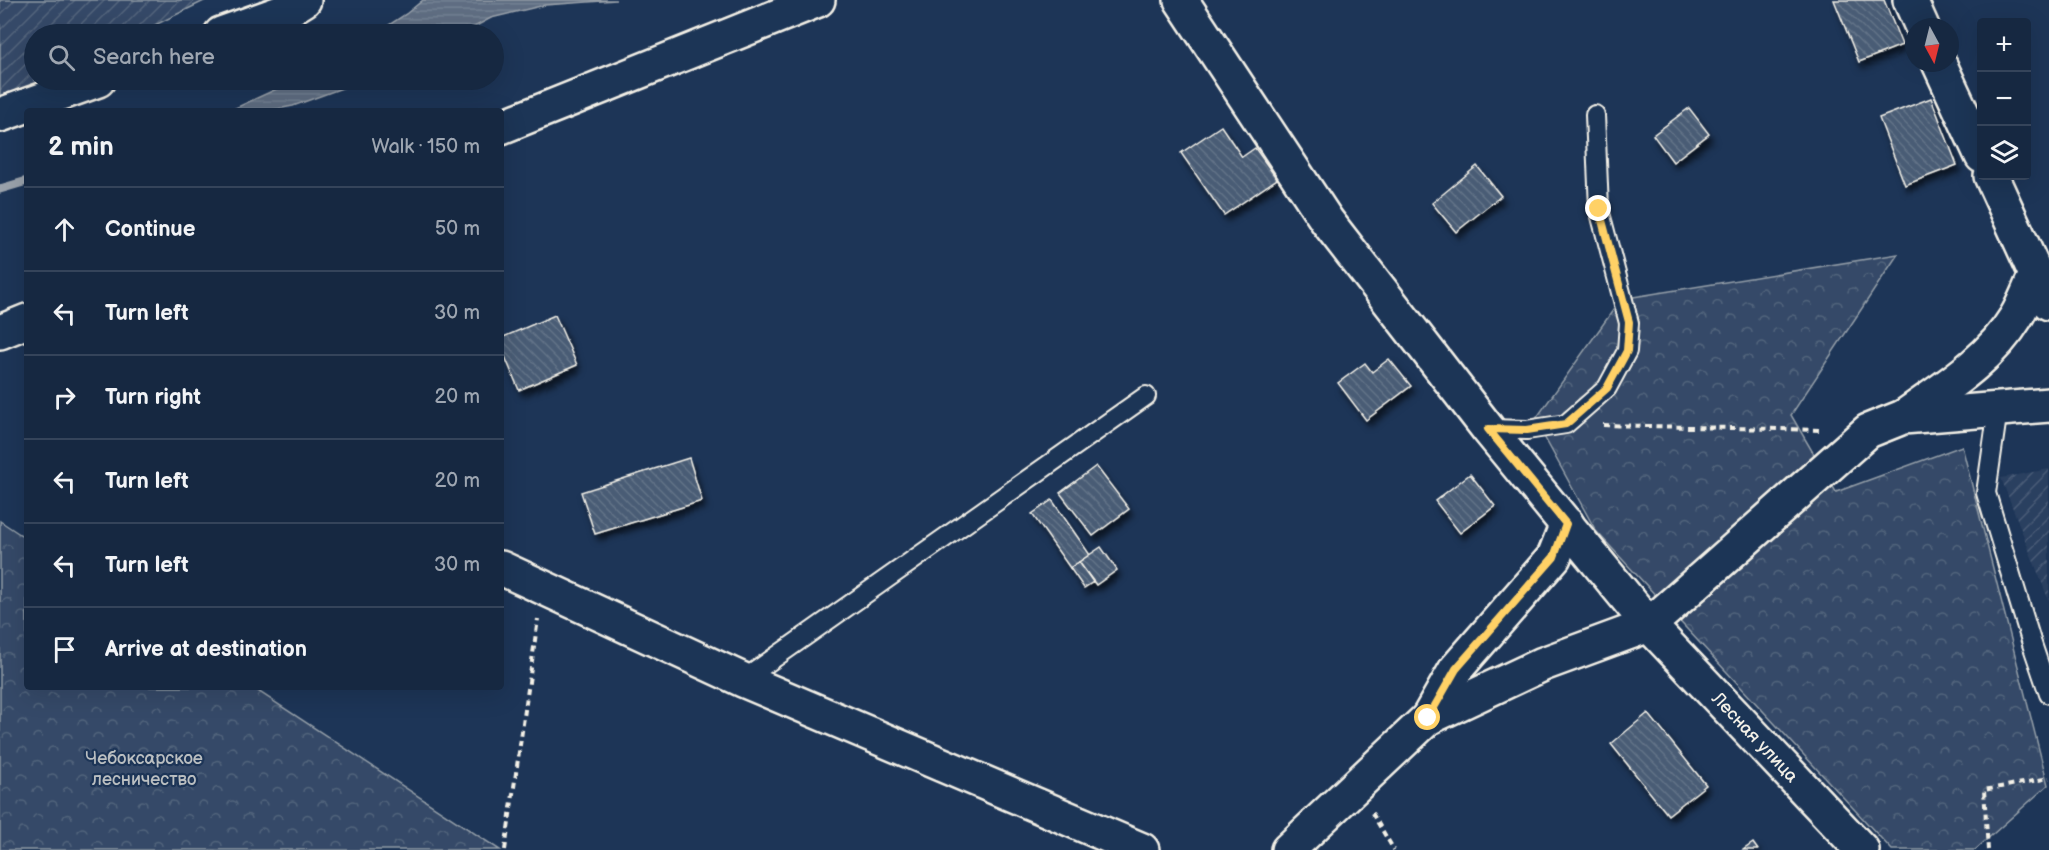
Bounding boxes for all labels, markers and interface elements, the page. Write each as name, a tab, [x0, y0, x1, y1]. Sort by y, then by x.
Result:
north arrow	[1905, 18, 1959, 72]
map controls	[1977, 18, 2031, 180]
button: +	[1977, 18, 2031, 72]
search box	[24, 24, 504, 90]
icon: search	[45, 41, 78, 74]
text: Search here	[93, 44, 215, 71]
button: −	[1977, 72, 2031, 126]
button: layers	[1977, 126, 2031, 180]
text: 2 min	[48, 132, 114, 163]
text: Walk · 150 m	[371, 135, 480, 159]
route end	[1585, 195, 1611, 221]
icon: ahead	[48, 213, 81, 246]
text: Continue	[105, 216, 195, 243]
text: 50 m	[435, 217, 480, 241]
icon: left	[48, 297, 81, 330]
text: Turn left	[105, 300, 189, 327]
text: 30 m	[434, 301, 480, 325]
icon: right	[48, 381, 81, 414]
text: Turn right	[105, 384, 201, 411]
text: 20 m	[435, 385, 480, 409]
icon: left	[48, 465, 81, 498]
text: Turn left	[105, 468, 189, 495]
text: 20 m	[435, 469, 480, 493]
icon: left	[48, 549, 81, 582]
text: Turn left	[105, 552, 189, 579]
text: 30 m	[434, 553, 480, 577]
icon: arrive	[48, 633, 81, 666]
text: Arrive at destination	[105, 636, 307, 663]
street label: Лесная улица	[1707, 687, 1803, 787]
route start	[1414, 704, 1440, 730]
park label: Чебоксарское лесничество	[85, 748, 203, 790]

